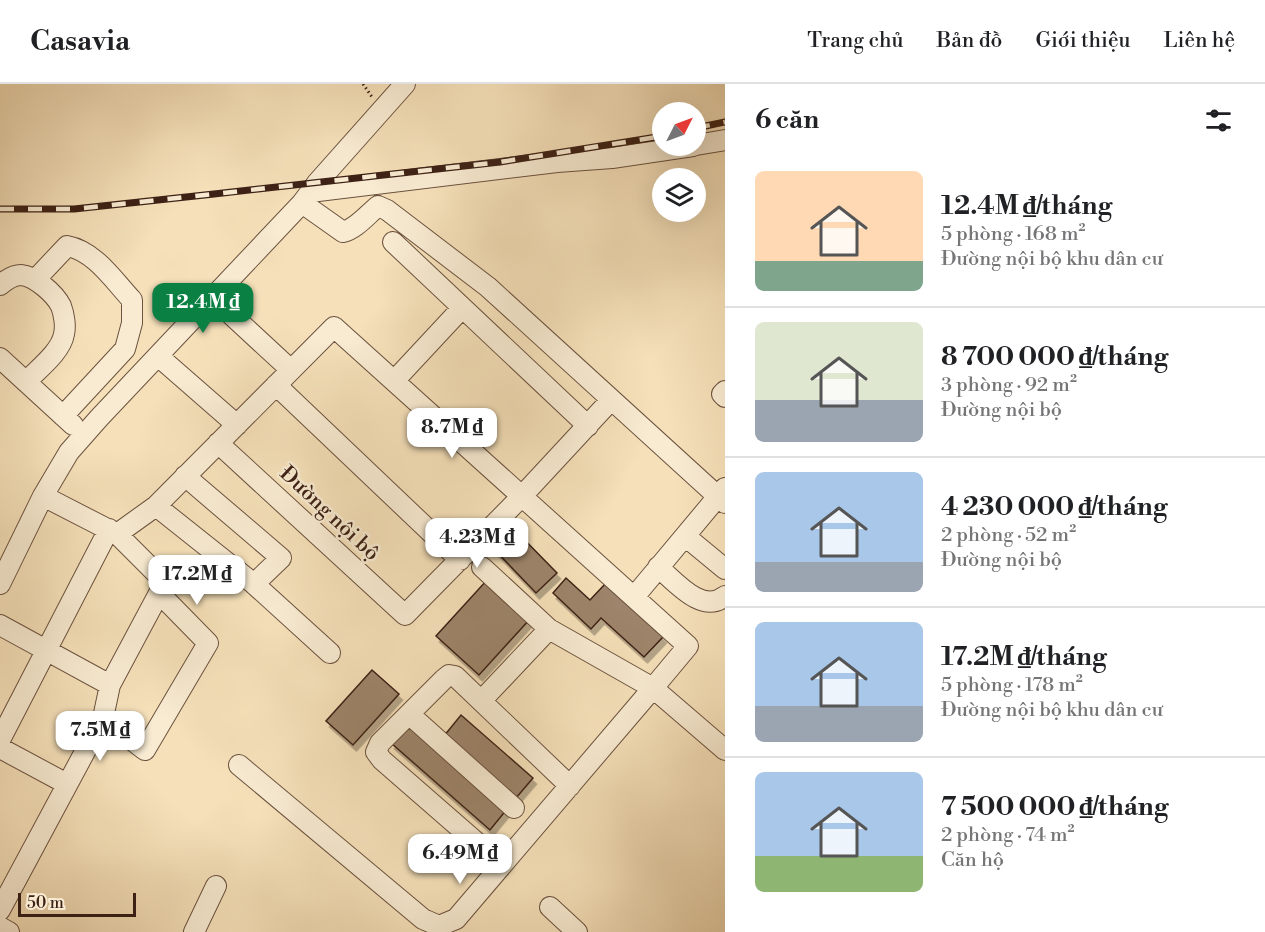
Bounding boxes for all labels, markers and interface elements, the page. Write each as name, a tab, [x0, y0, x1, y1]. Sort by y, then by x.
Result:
text: Casavia	[30, 24, 130, 59]
text: Trang chủ	[807, 28, 903, 54]
text: Bản đồ	[936, 28, 1002, 54]
text: Giới thiệu	[1035, 28, 1131, 54]
text: Liên hệ	[1164, 28, 1235, 54]
north arrow	[652, 102, 706, 156]
map controls	[652, 102, 706, 222]
text: 6 căn	[755, 104, 819, 136]
icon: filters	[1202, 104, 1235, 137]
button: layers	[652, 168, 706, 222]
text: 12.4M ₫/tháng	[941, 190, 1112, 222]
icon: home	[803, 195, 875, 267]
text: 5 phòng · 168 m²	[941, 222, 1086, 247]
text: Đường nội bộ khu dân cư	[941, 247, 1163, 272]
pin: 12.4M ₫	[148, 283, 258, 334]
text: 12.4M ₫	[166, 290, 240, 315]
text: 8 700 000 ₫/tháng	[941, 341, 1168, 373]
icon: home	[803, 346, 875, 418]
text: 3 phòng · 92 m²	[941, 373, 1077, 398]
text: Đường nội bộ	[941, 398, 1062, 423]
pin: 8.7M ₫	[403, 408, 501, 459]
text: 8.7M ₫	[421, 415, 483, 440]
street label: Đường nội bộ	[274, 461, 385, 567]
text: 4 230 000 ₫/tháng	[941, 491, 1167, 523]
icon: home	[803, 496, 875, 568]
pin: 4.23M ₫	[422, 518, 532, 569]
text: 2 phòng · 52 m²	[941, 523, 1076, 548]
text: 4.23M ₫	[439, 525, 515, 550]
text: Đường nội bộ	[941, 548, 1062, 573]
pin: 17.2M ₫	[142, 555, 252, 606]
text: 17.2M ₫	[162, 562, 232, 587]
text: 17.2M ₫/tháng	[941, 641, 1107, 673]
icon: home	[803, 646, 875, 718]
text: 5 phòng · 178 m²	[941, 673, 1083, 698]
text: Đường nội bộ khu dân cư	[941, 698, 1163, 723]
pin: 7.5M ₫	[51, 711, 149, 762]
text: 7.5M ₫	[70, 718, 130, 743]
text: 7 500 000 ₫/tháng	[941, 791, 1168, 823]
icon: home	[803, 796, 875, 868]
text: 2 phòng · 74 m²	[941, 823, 1075, 848]
pin: 6.49M ₫	[405, 834, 515, 885]
text: 6.49M ₫	[422, 841, 498, 866]
text: Căn hộ	[941, 848, 1004, 873]
scale bar	[18, 890, 136, 918]
text: 50 m	[27, 893, 64, 913]

